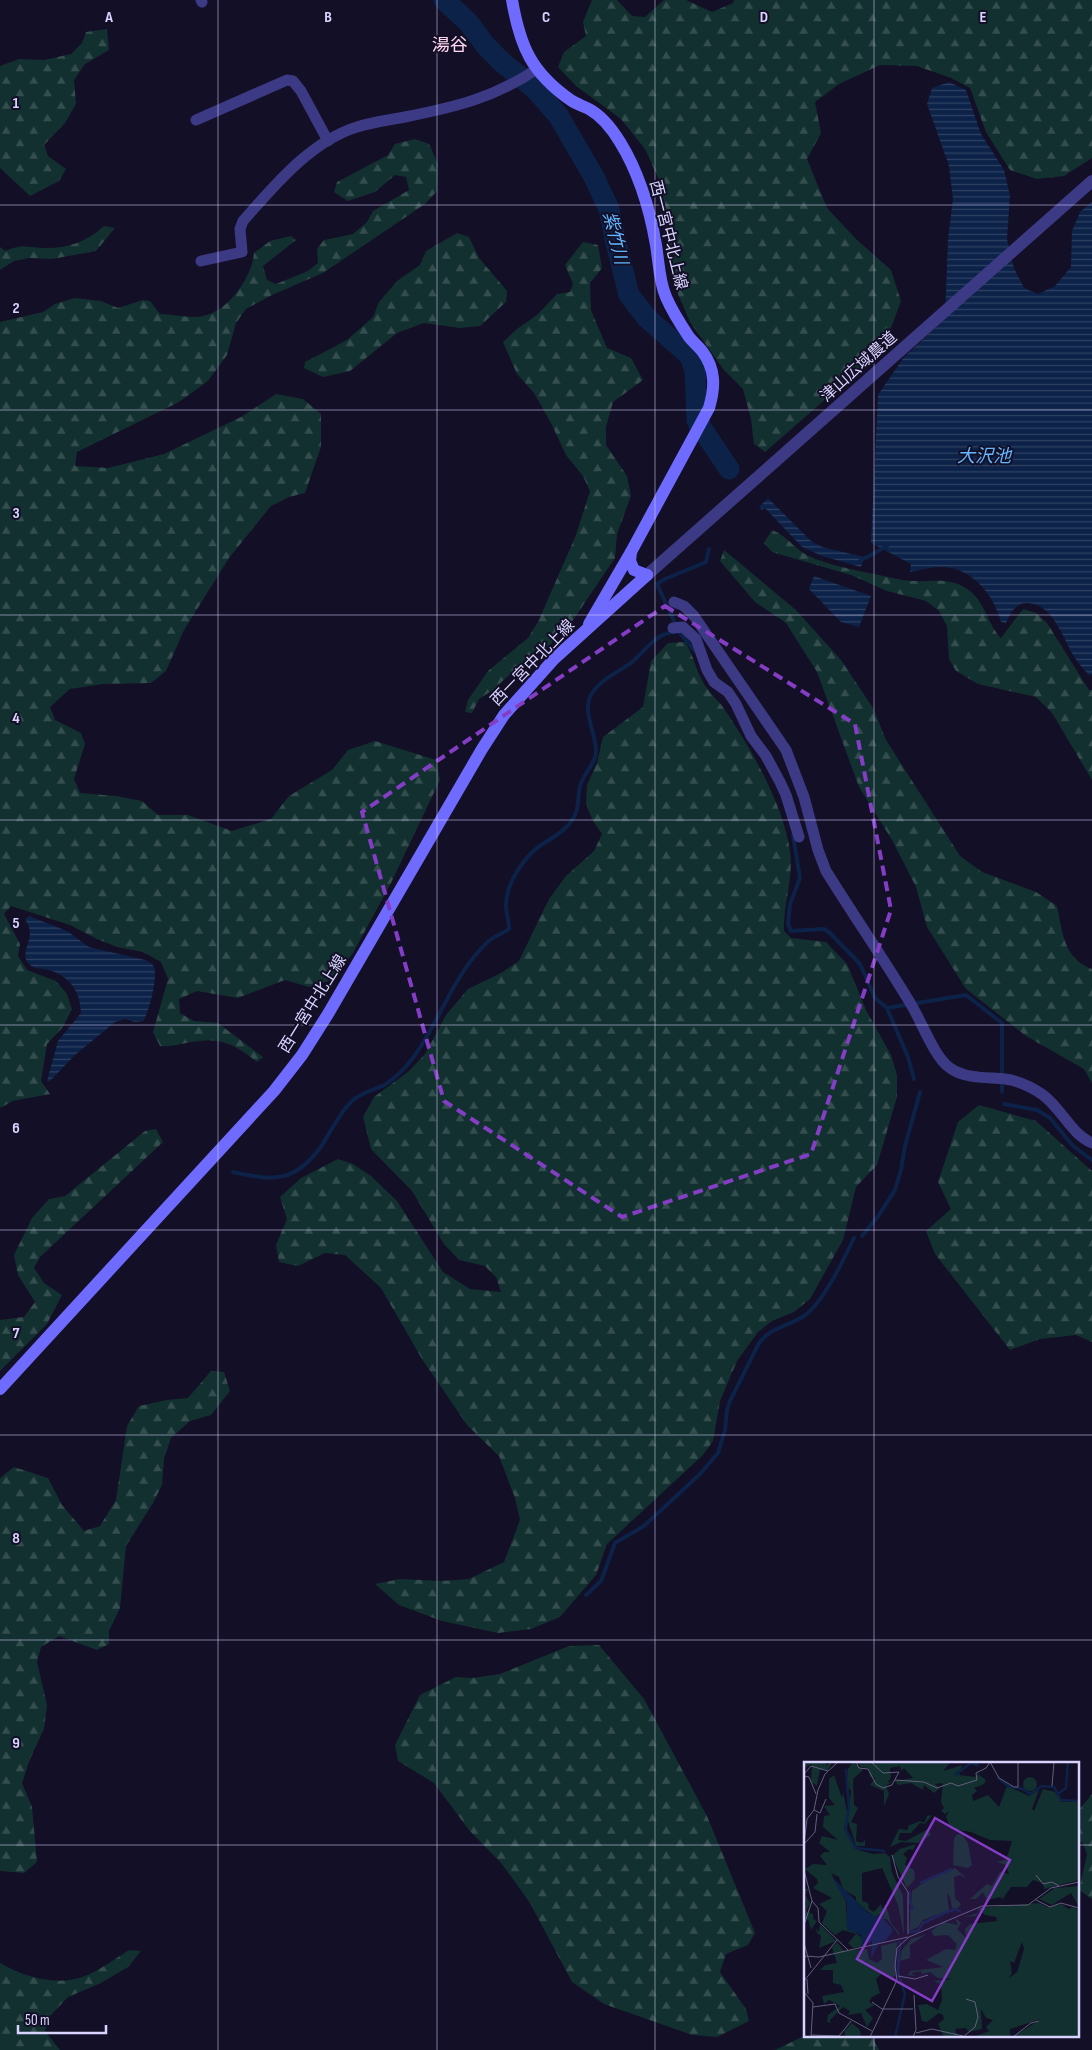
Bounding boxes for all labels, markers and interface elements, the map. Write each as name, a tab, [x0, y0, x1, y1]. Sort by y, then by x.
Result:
text: A	[104, 8, 113, 27]
text: B	[324, 8, 332, 27]
text: C	[542, 8, 550, 27]
text: D	[760, 8, 768, 27]
text: E	[980, 8, 987, 27]
district label: 湯谷	[432, 35, 468, 56]
text: 1	[13, 94, 20, 113]
street label: 西一宮中北上線	[645, 178, 691, 292]
water label: 紫竹川	[598, 209, 632, 269]
text: 2	[12, 299, 20, 318]
street label: 津山広域農道	[817, 328, 901, 406]
water label: 大沢池	[957, 446, 1013, 467]
text: 3	[12, 504, 20, 523]
street label: 西一宮中北上線	[487, 616, 579, 710]
text: 4	[12, 709, 20, 728]
text: 5	[12, 914, 20, 933]
street label: 西一宮中北上線	[275, 951, 351, 1057]
text: 6	[12, 1119, 20, 1138]
text: 7	[13, 1324, 20, 1343]
text: 8	[12, 1529, 20, 1548]
text: 9	[12, 1734, 20, 1753]
inset map	[804, 1762, 1080, 2038]
scale bar	[18, 2002, 105, 2034]
text: 50 m	[25, 2011, 50, 2030]

